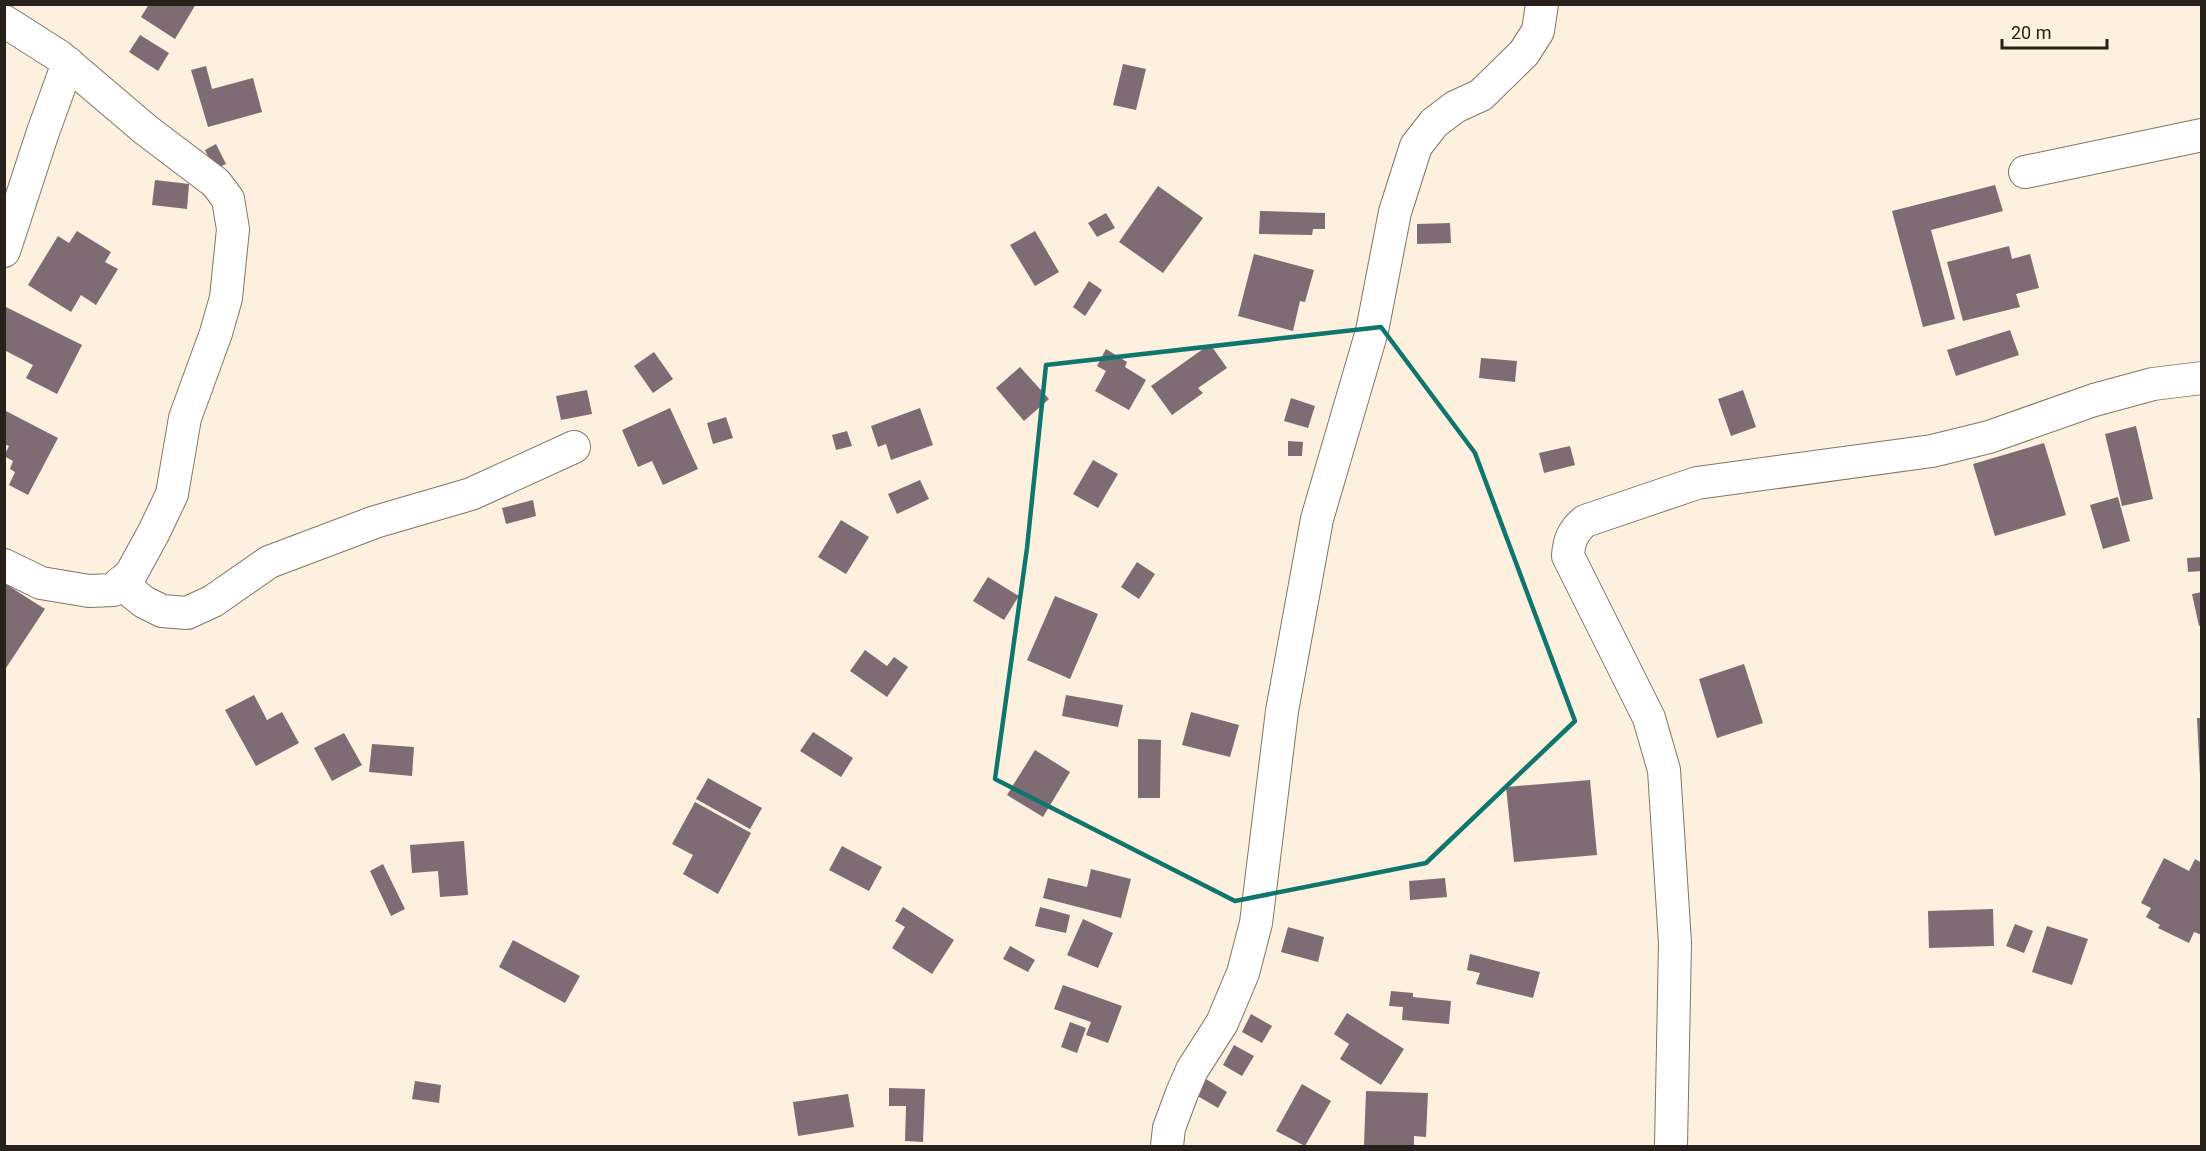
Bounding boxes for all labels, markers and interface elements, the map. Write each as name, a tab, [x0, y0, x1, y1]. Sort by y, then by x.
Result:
scale bar	[2002, 12, 2107, 50]
text: 20 m	[2011, 22, 2051, 43]

